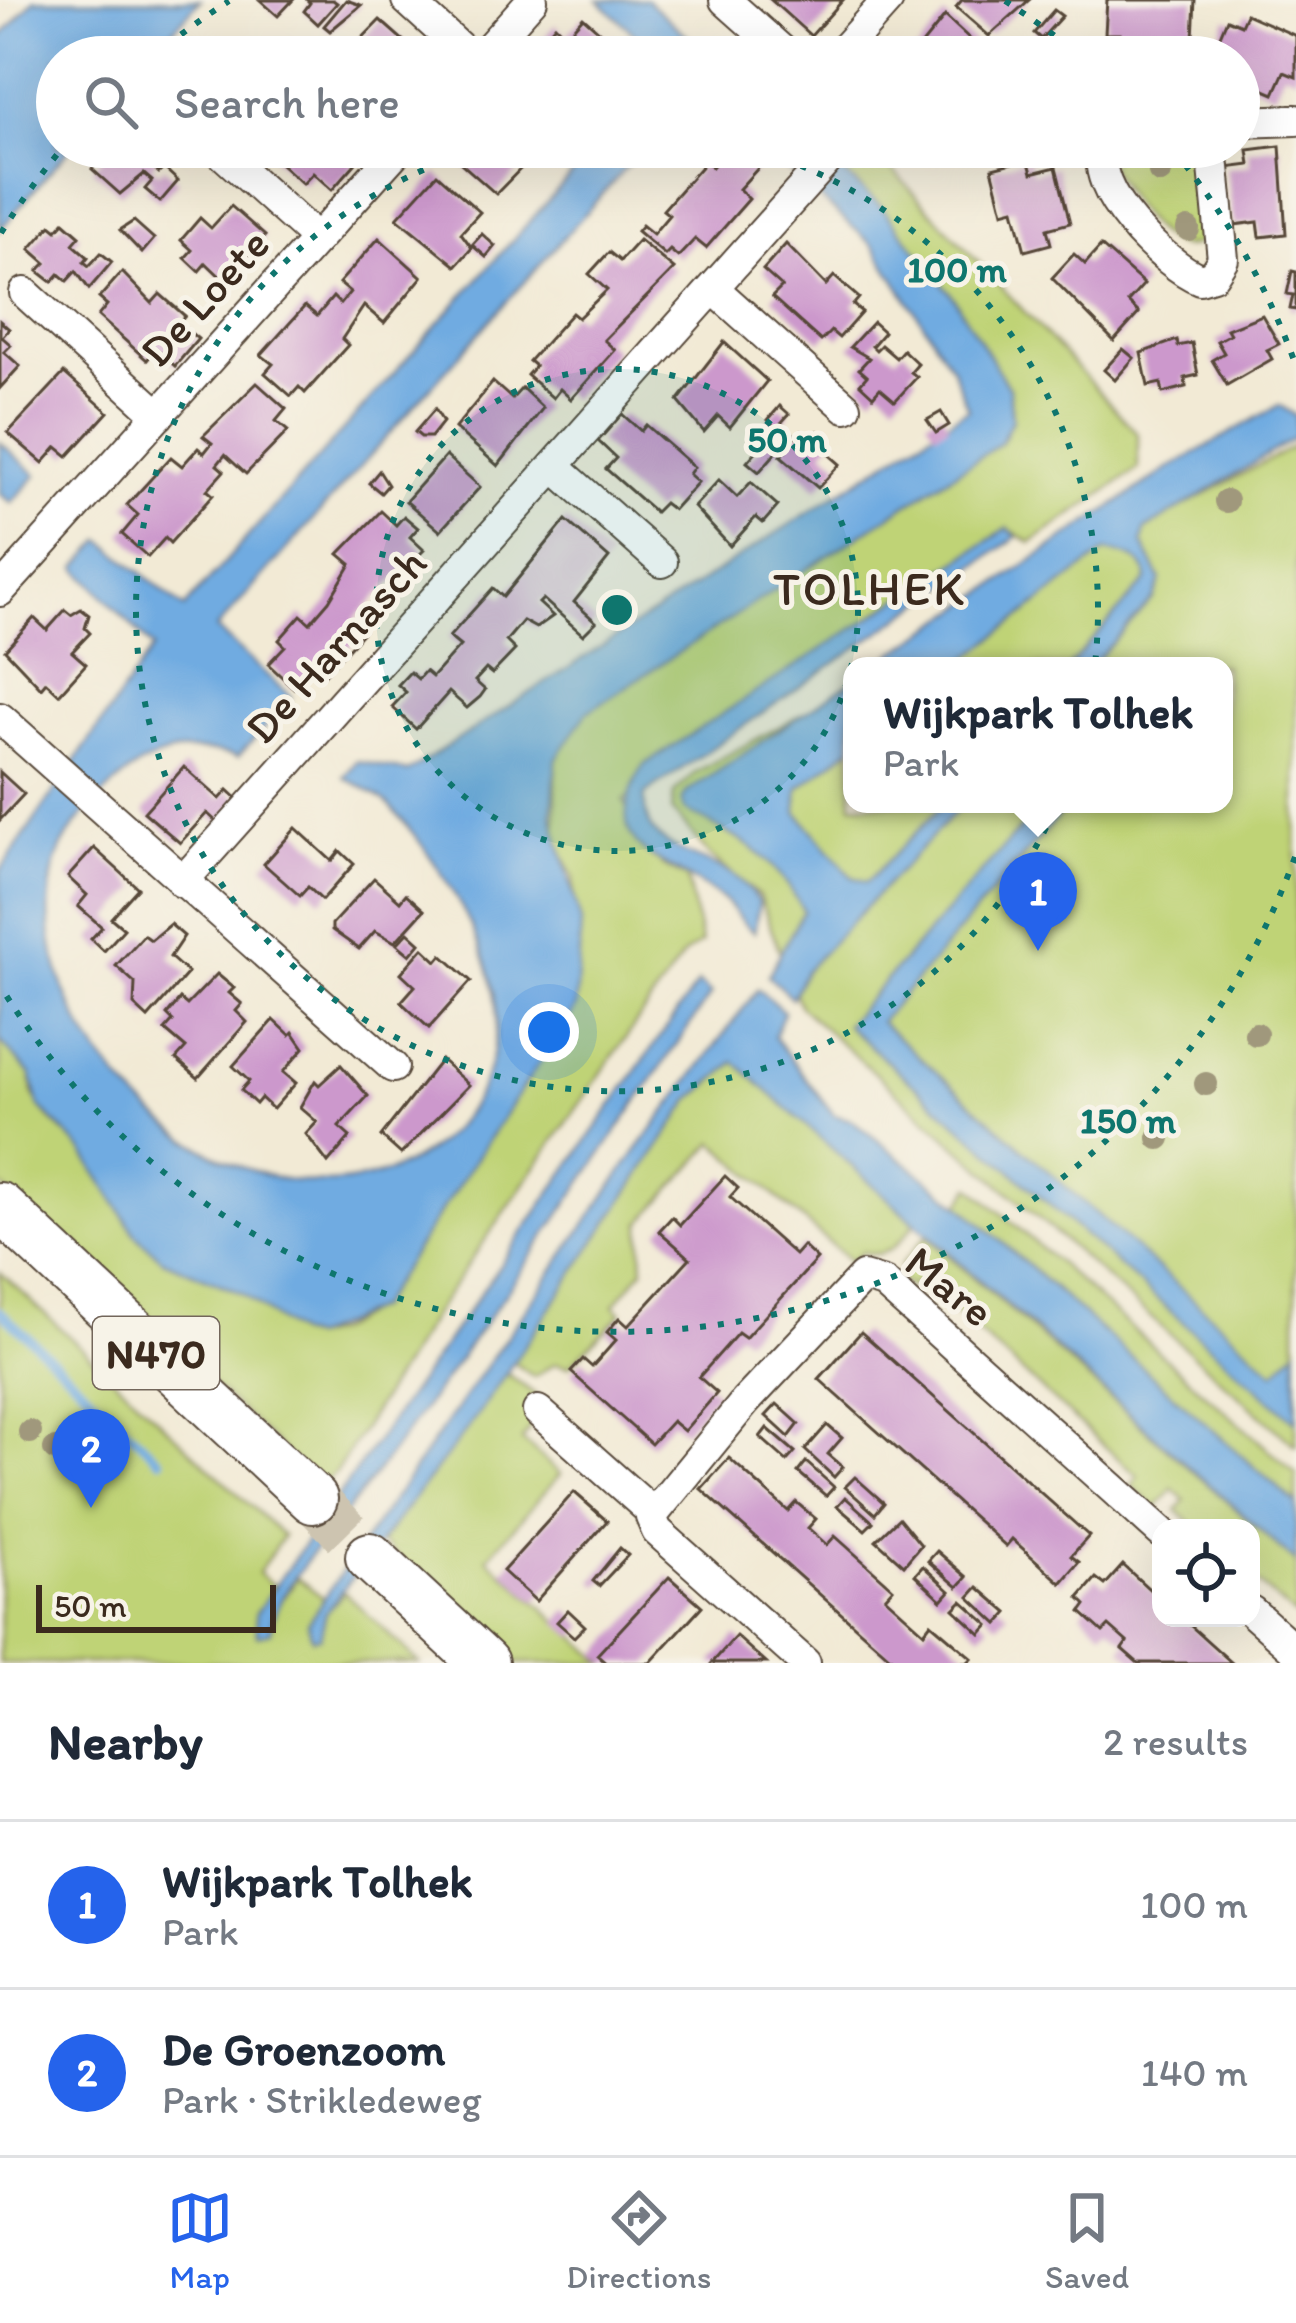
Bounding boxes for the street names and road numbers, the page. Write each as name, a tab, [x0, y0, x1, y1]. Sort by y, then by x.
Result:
street label: De Loete	[128, 217, 280, 377]
street label: De Harnasch	[233, 536, 437, 754]
street label: Mare	[895, 1234, 1005, 1338]
road number: N470	[93, 1317, 219, 1389]

